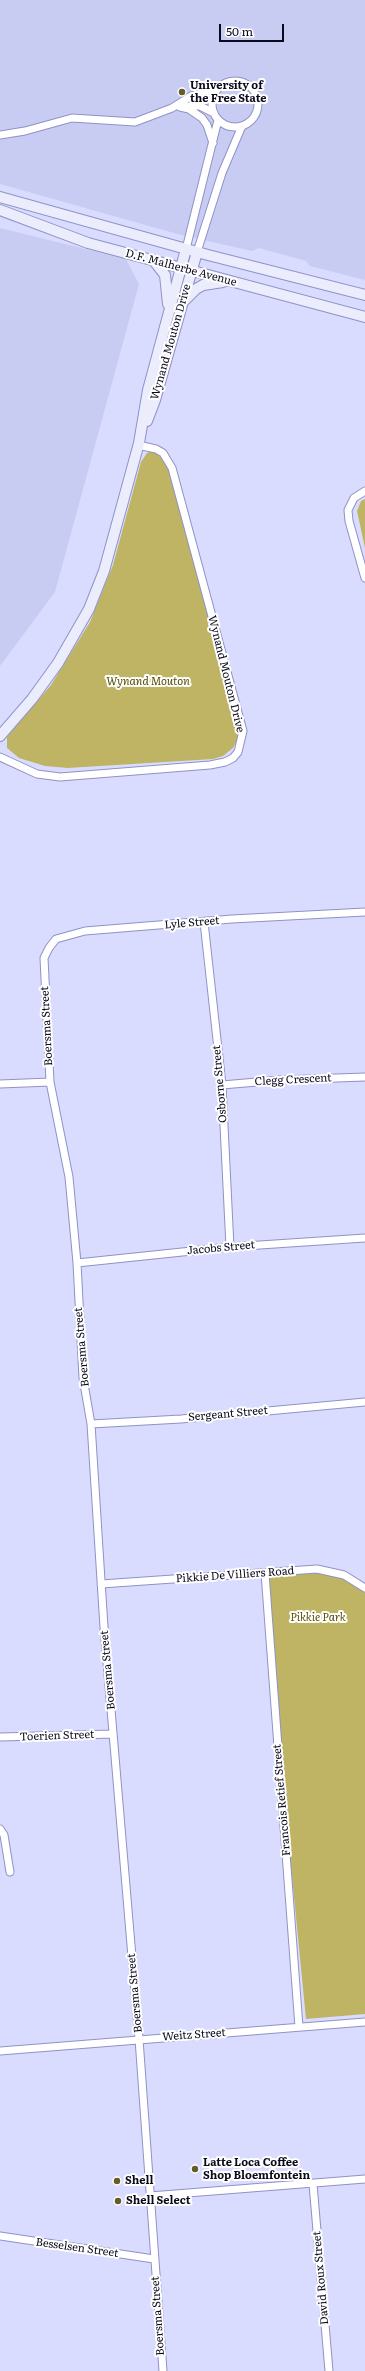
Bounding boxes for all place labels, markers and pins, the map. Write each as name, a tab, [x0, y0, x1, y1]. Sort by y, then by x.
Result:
place label: University of the Free State	[190, 79, 267, 105]
marker: University of the Free State	[177, 87, 187, 97]
place label: Latte Loca Coffee Shop Bloemfontein	[203, 2156, 310, 2182]
marker: Latte Loca Coffee Shop Bloemfontein	[190, 2164, 200, 2174]
place label: Shell	[125, 2174, 153, 2188]
marker: Shell	[112, 2176, 122, 2186]
place label: Shell Select	[126, 2194, 190, 2208]
marker: Shell Select	[113, 2196, 123, 2206]

